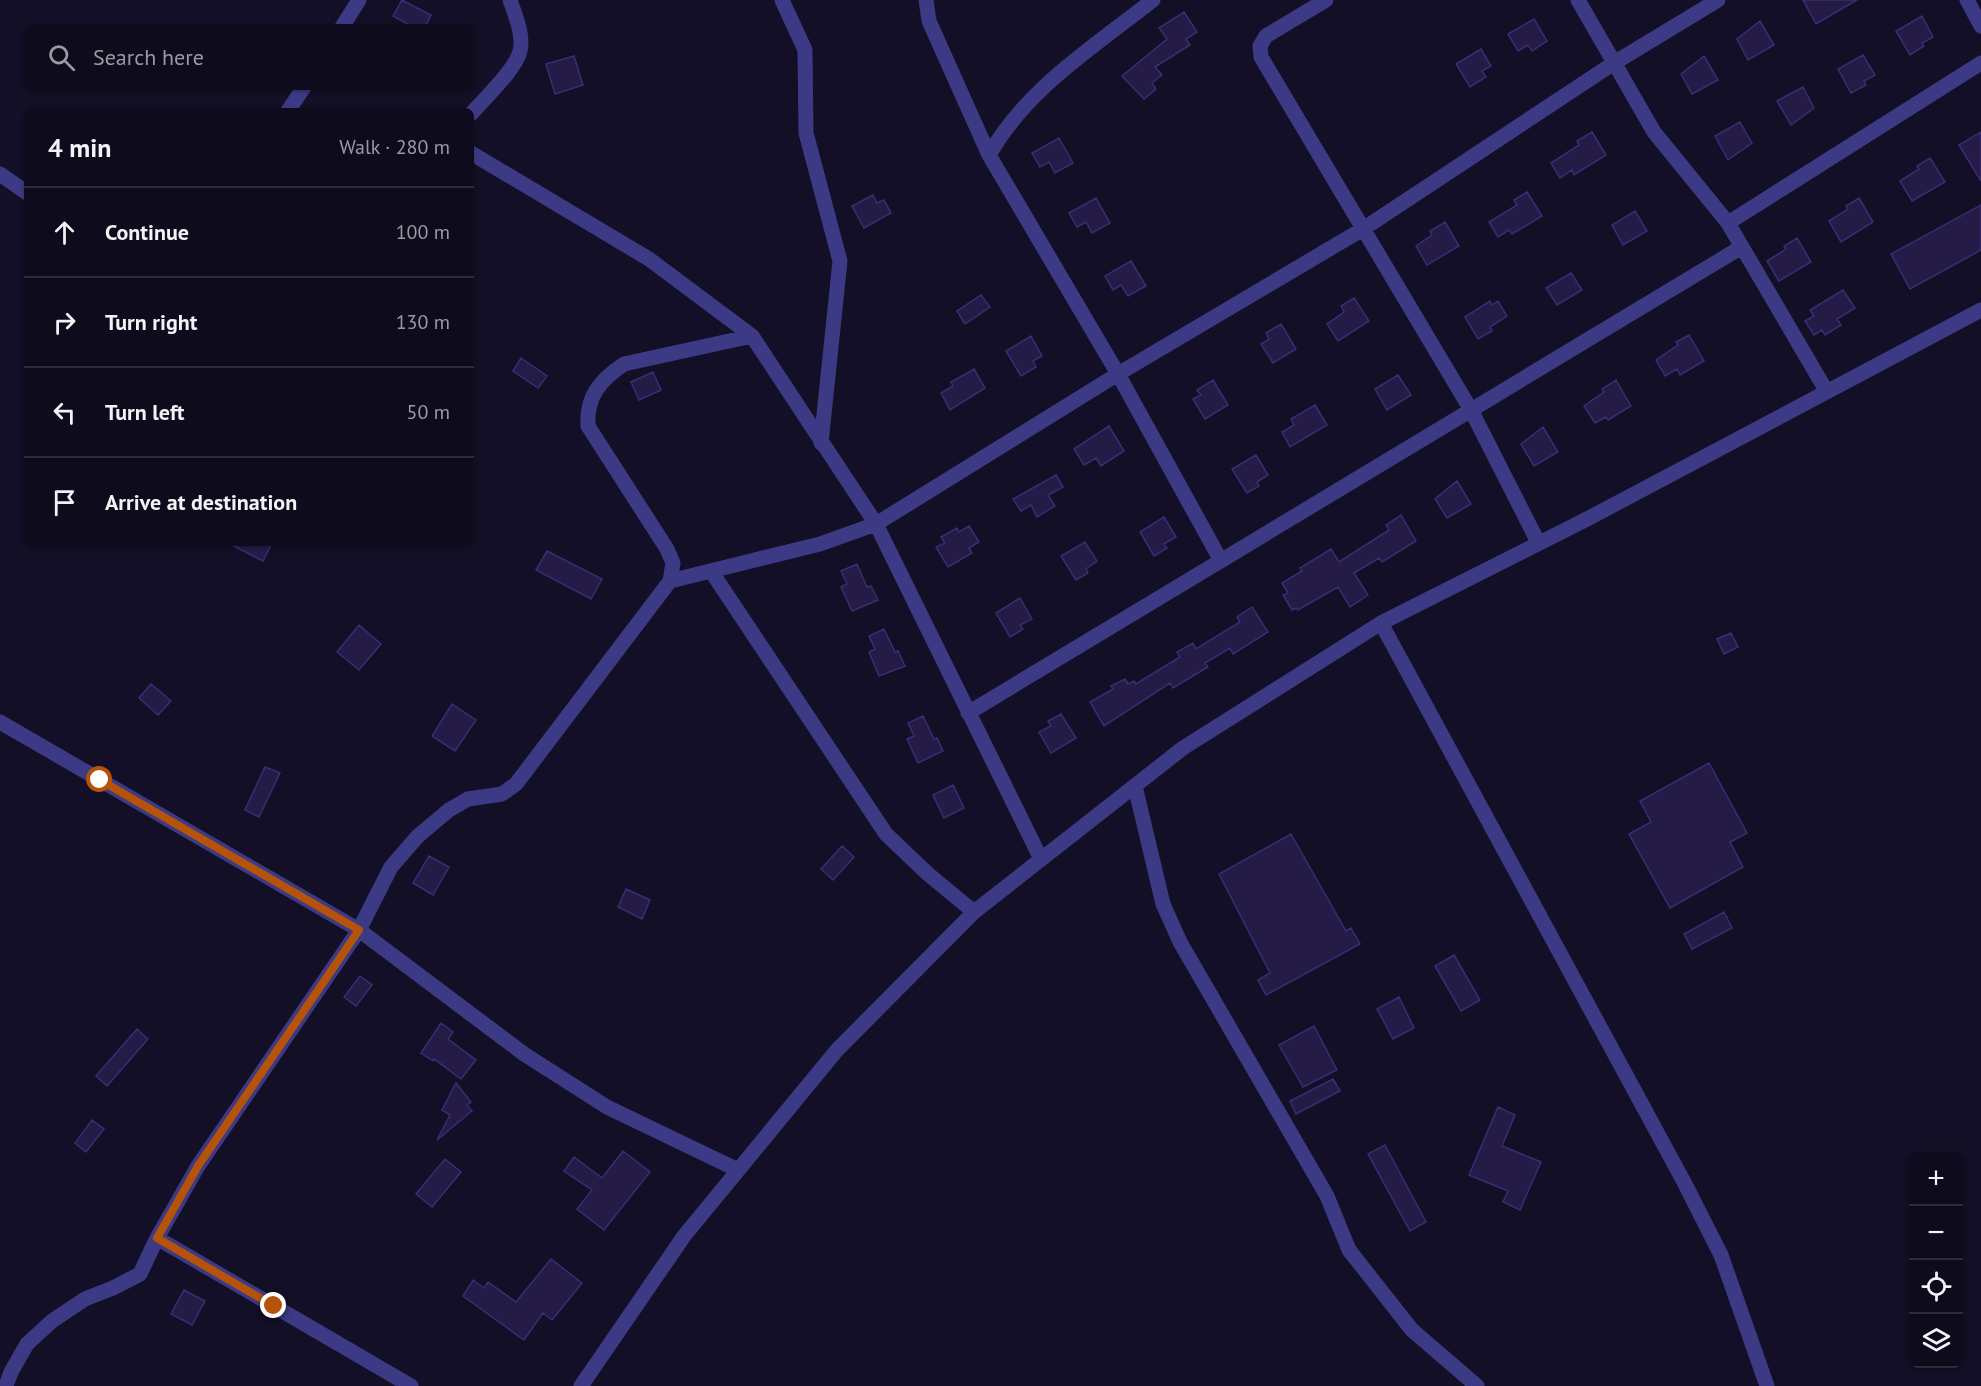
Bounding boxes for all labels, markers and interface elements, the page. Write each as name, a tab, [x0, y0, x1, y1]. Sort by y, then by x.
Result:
search box	[24, 24, 474, 90]
icon: search	[45, 41, 78, 74]
text: Search here	[93, 43, 204, 71]
text: 4 min	[48, 131, 111, 164]
text: Walk · 280 m	[339, 134, 450, 160]
icon: ahead	[48, 216, 81, 249]
text: Continue	[105, 218, 189, 246]
text: 100 m	[396, 219, 450, 245]
icon: right	[48, 306, 81, 339]
text: Turn right	[105, 308, 197, 336]
text: 130 m	[396, 309, 450, 335]
icon: left	[48, 396, 81, 429]
text: Turn left	[105, 398, 185, 426]
text: 50 m	[407, 399, 450, 425]
icon: arrive	[48, 486, 81, 519]
text: Arrive at destination	[105, 488, 297, 516]
route start	[86, 766, 112, 792]
map controls	[1909, 1152, 1963, 1368]
button: +	[1909, 1152, 1963, 1206]
button: −	[1909, 1206, 1963, 1260]
button: locate	[1909, 1260, 1963, 1314]
route end	[260, 1292, 286, 1318]
button: layers	[1909, 1314, 1963, 1368]

